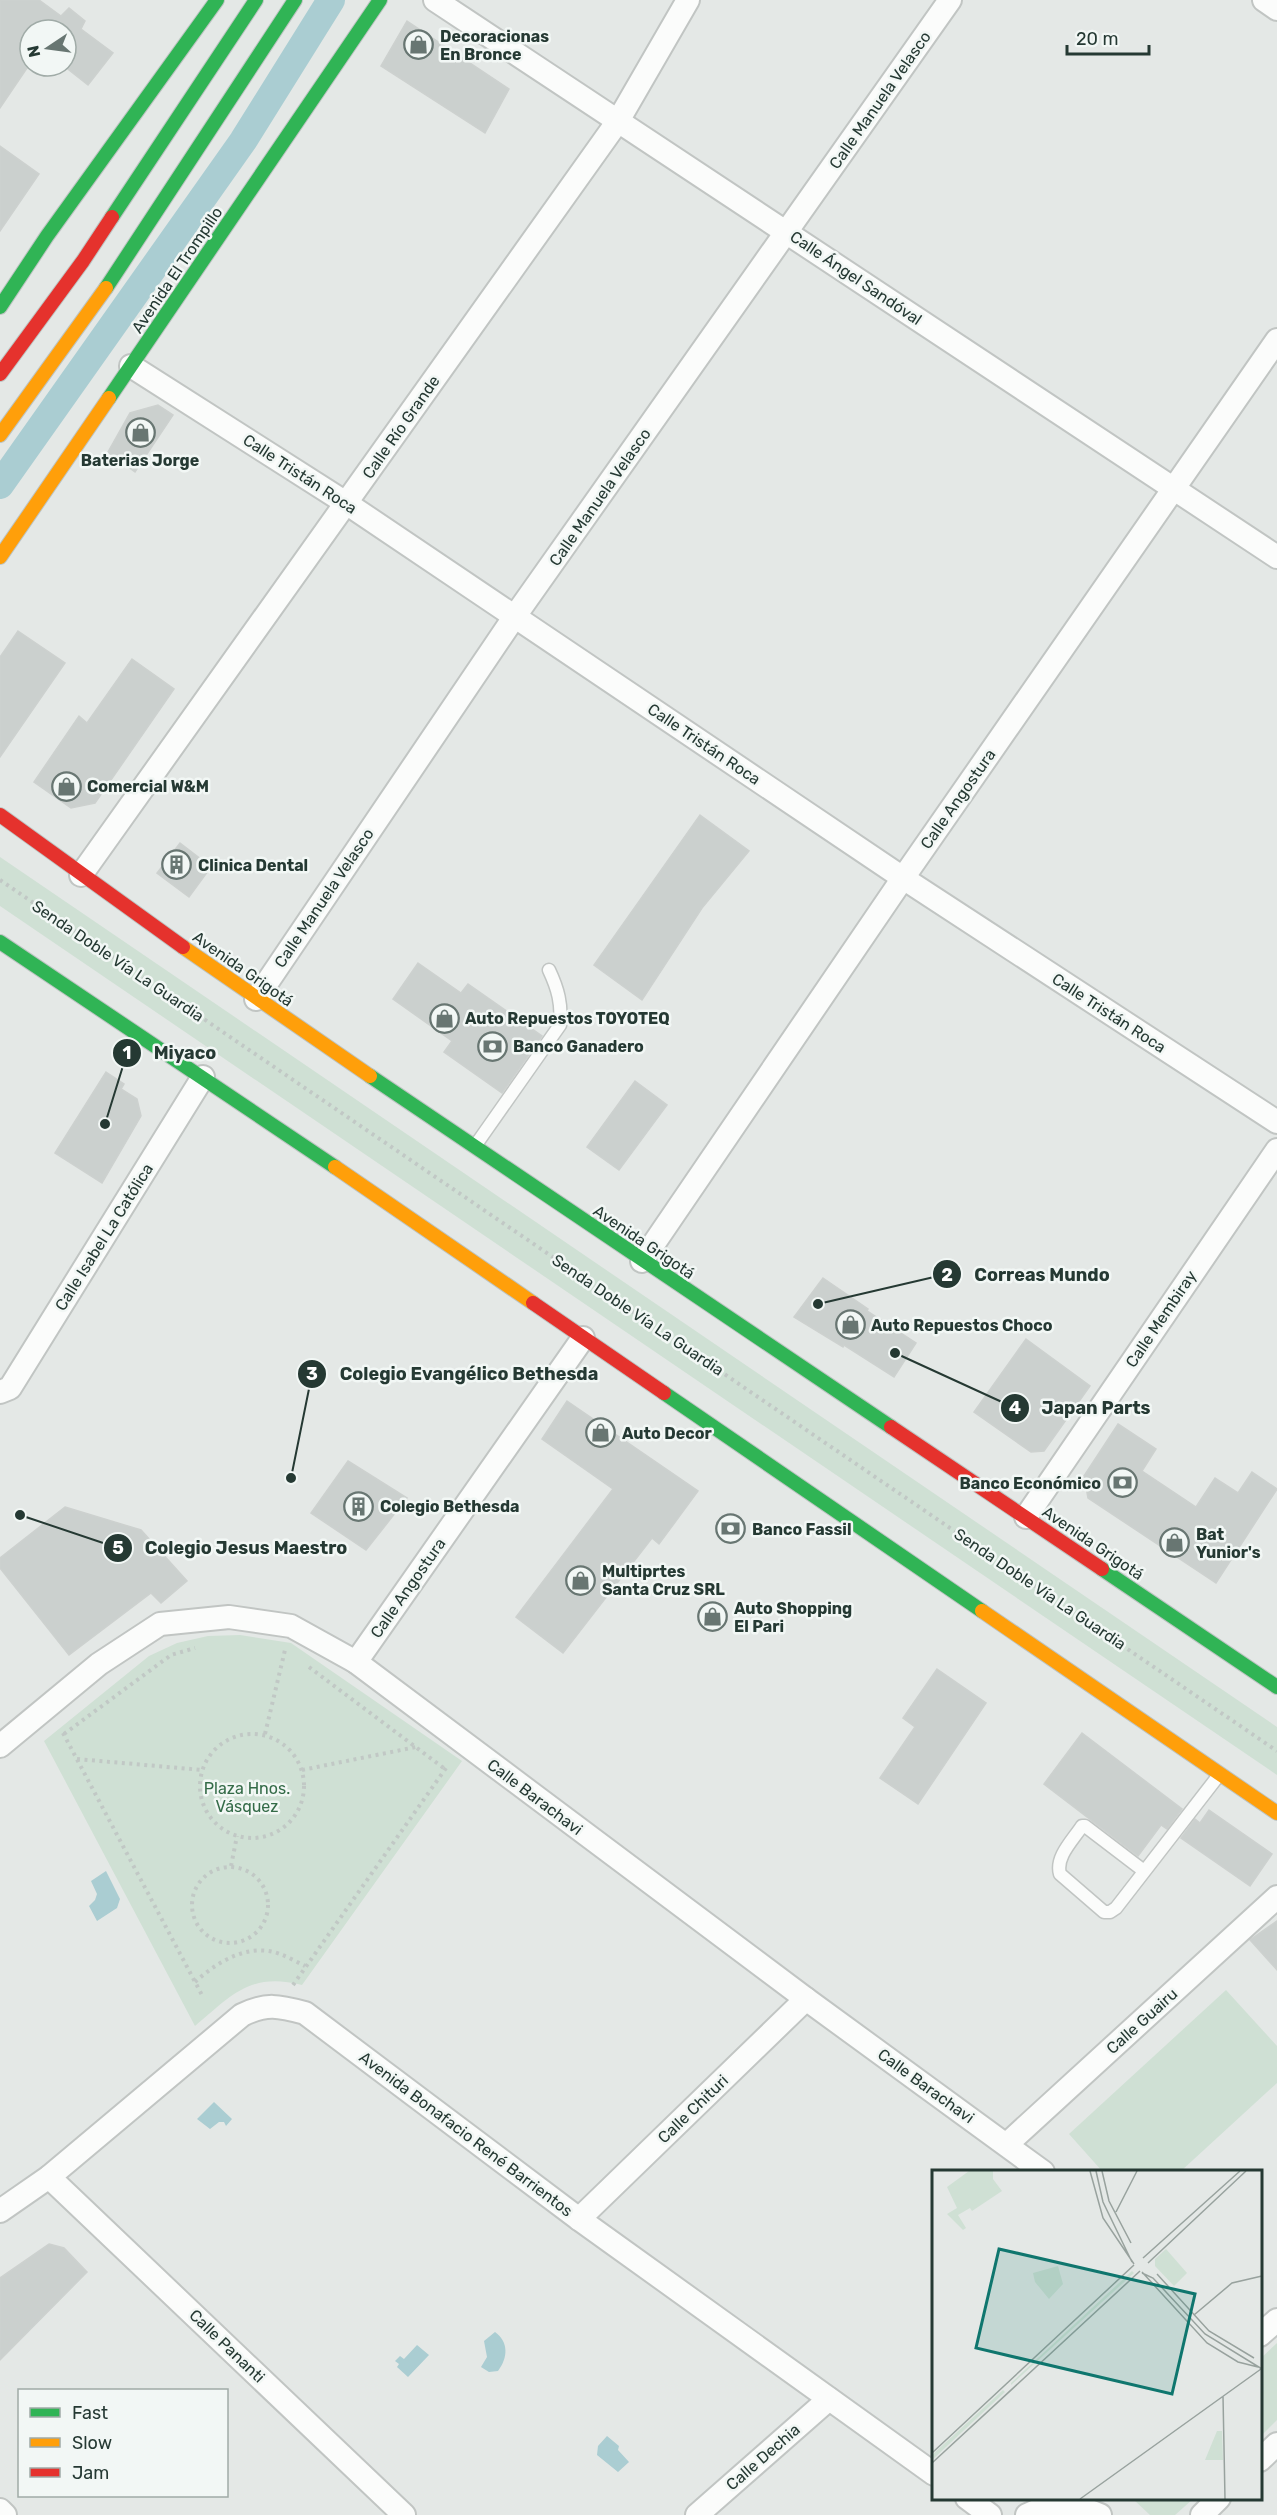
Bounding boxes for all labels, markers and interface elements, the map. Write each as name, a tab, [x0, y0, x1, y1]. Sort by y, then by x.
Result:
north arrow	[18, 18, 78, 78]
scale bar	[1067, 18, 1150, 56]
place label: Decoracionas En Bronce	[440, 27, 549, 64]
street label: Calle Manuela Velasco	[825, 28, 935, 172]
text: 20 m	[1076, 28, 1118, 50]
shop icon: Decoracionas En Bronce	[403, 29, 435, 61]
text: N	[23, 44, 44, 59]
street label: Avenida El Trompillo	[128, 203, 226, 337]
street label: Calle Ángel Sandóval	[787, 227, 925, 329]
street label: Calle Río Grande	[358, 372, 444, 482]
shop icon: Baterias Jorge	[124, 416, 156, 448]
street label: Calle Manuela Velasco	[545, 425, 655, 569]
street label: Calle Tristán Roca	[240, 430, 360, 518]
place label: Baterias Jorge	[81, 451, 199, 470]
street label: Calle Tristán Roca	[644, 699, 764, 789]
street label: Calle Angostura	[916, 745, 1000, 853]
shop icon: Comercial W&M	[50, 770, 82, 802]
place label: Comercial W&M	[87, 777, 209, 796]
street label: Calle Manuela Velasco	[270, 825, 378, 971]
building icon: Clinica Dental	[161, 849, 193, 881]
place label: Clinica Dental	[198, 856, 308, 875]
street label: Senda Doble Vía La Guardia	[28, 896, 208, 1026]
street label: Avenida Grigotá	[189, 927, 297, 1011]
street label: Calle Tristán Roca	[1049, 969, 1169, 1057]
shop icon: Auto Repuestos TOYOTEQ	[428, 1002, 460, 1034]
place label: Auto Repuestos TOYOTEQ	[465, 1009, 670, 1028]
bank icon: Banco Ganadero	[476, 1030, 508, 1062]
callout: Miyaco	[112, 1035, 229, 1071]
place label: Banco Ganadero	[513, 1037, 644, 1056]
text: 1	[123, 1042, 131, 1064]
text: Miyaco	[154, 1042, 216, 1064]
street label: Calle Isabel La Católica	[51, 1160, 157, 1314]
street label: Avenida Grigotá	[590, 1201, 698, 1283]
street label: Senda Doble Vía La Guardia	[548, 1250, 728, 1380]
callout: Correas Mundo	[932, 1256, 1122, 1292]
text: 2	[941, 1264, 953, 1286]
text: Correas Mundo	[974, 1264, 1110, 1286]
street label: Calle Membiray	[1122, 1267, 1201, 1371]
shop icon: Auto Repuestos Choco	[834, 1309, 866, 1341]
place label: Auto Repuestos Choco	[871, 1316, 1053, 1335]
callout: Colegio Evangélico Bethesda	[297, 1356, 610, 1392]
text: 3	[306, 1363, 318, 1385]
text: Colegio Evangélico Bethesda	[340, 1363, 598, 1385]
callout: Japan Parts	[1000, 1390, 1163, 1426]
text: 4	[1009, 1397, 1021, 1419]
text: Japan Parts	[1041, 1397, 1151, 1419]
shop icon: Auto Decor	[585, 1417, 617, 1449]
place label: Auto Decor	[622, 1424, 712, 1443]
bank icon: Banco Económico	[1106, 1467, 1138, 1499]
place label: Banco Económico	[959, 1474, 1101, 1493]
building icon: Colegio Bethesda	[343, 1490, 375, 1522]
place label: Colegio Bethesda	[380, 1497, 520, 1516]
street label: Avenida Grigotá	[1039, 1502, 1147, 1584]
bank icon: Banco Fassil	[715, 1513, 747, 1545]
place label: Banco Fassil	[752, 1520, 851, 1539]
street label: Senda Doble Vía La Guardia	[950, 1524, 1130, 1654]
place label: Bat Yunior's	[1196, 1525, 1261, 1562]
shop icon: Bat Yunior's	[1159, 1527, 1191, 1559]
callout: Colegio Jesus Maestro	[103, 1530, 360, 1566]
street label: Calle Angostura	[366, 1534, 450, 1642]
text: 5	[112, 1537, 124, 1559]
text: Colegio Jesus Maestro	[145, 1537, 347, 1559]
place label: Multiprtes Santa Cruz SRL	[602, 1562, 725, 1599]
shop icon: Multiprtes Santa Cruz SRL	[565, 1564, 597, 1596]
place label: Auto Shopping El Pari	[734, 1599, 852, 1636]
shop icon: Auto Shopping El Pari	[697, 1601, 729, 1633]
street label: Calle Barachavi	[484, 1755, 586, 1839]
park label: Plaza Hnos. Vásquez	[204, 1779, 290, 1816]
street label: Calle Guairu	[1103, 1984, 1181, 2058]
street label: Calle Barachavi	[874, 2045, 978, 2127]
street label: Avenida Bonafacio René Barrientos	[356, 2048, 576, 2220]
street label: Calle Chituri	[654, 2071, 732, 2147]
inset map	[932, 2170, 1262, 2500]
street label: Calle Pananti	[185, 2305, 269, 2387]
legend	[18, 2389, 228, 2497]
text: Fast	[72, 2402, 108, 2424]
street label: Calle Dechia	[722, 2420, 804, 2494]
text: Slow	[72, 2432, 112, 2454]
text: Jam	[72, 2462, 109, 2484]

